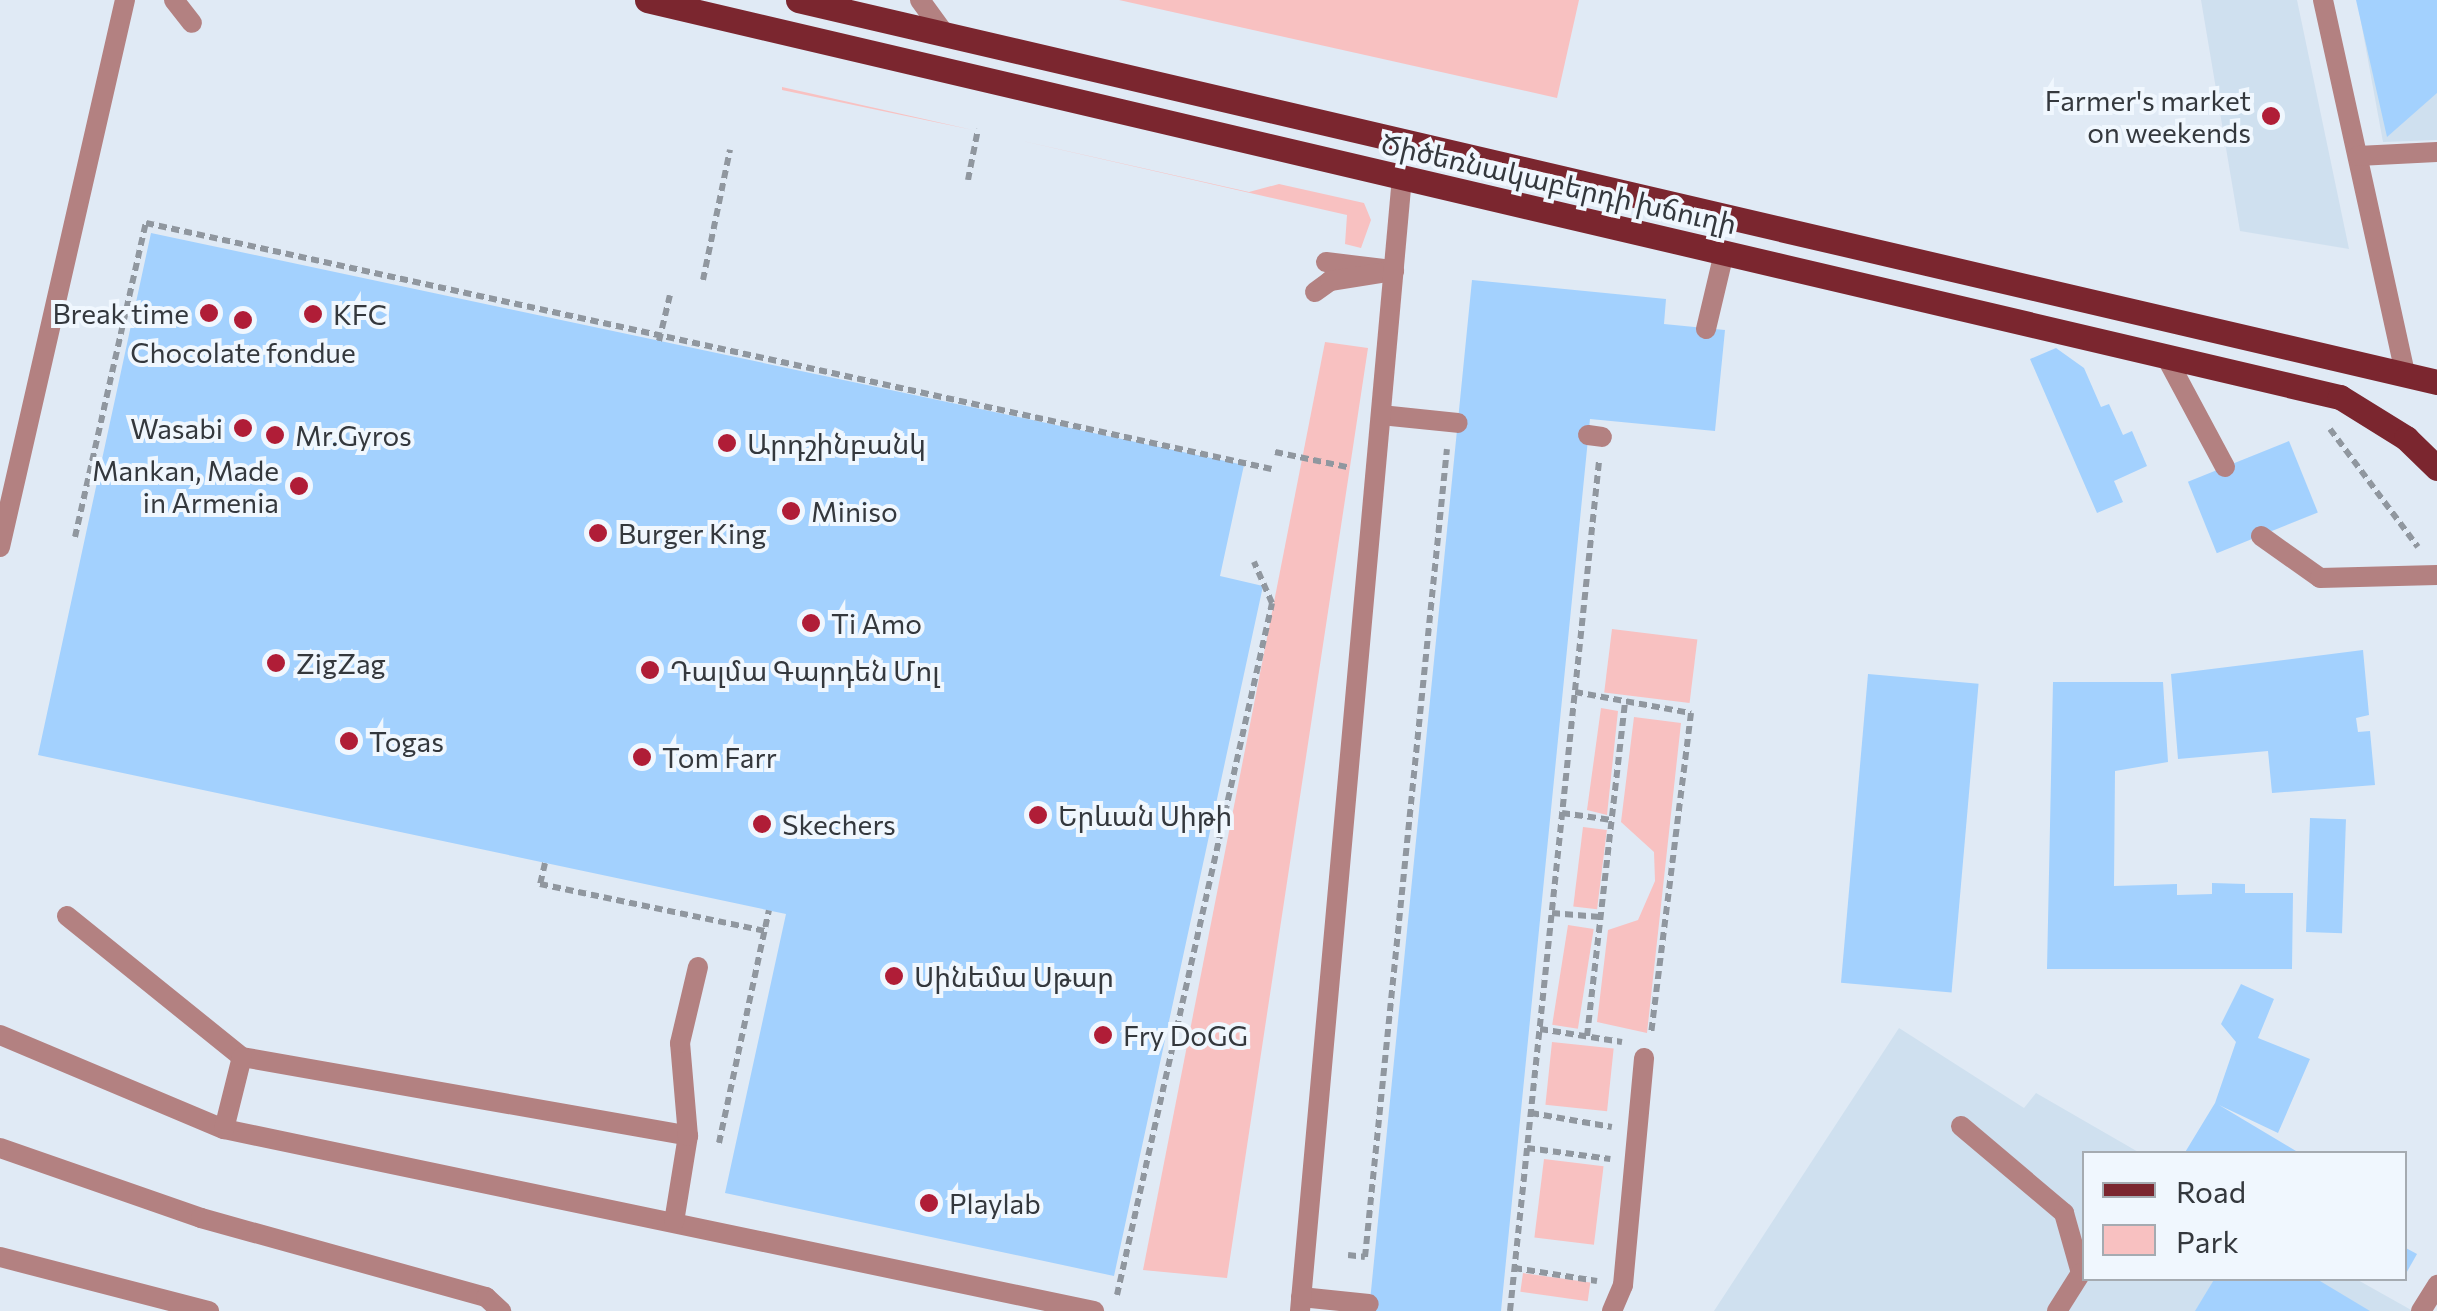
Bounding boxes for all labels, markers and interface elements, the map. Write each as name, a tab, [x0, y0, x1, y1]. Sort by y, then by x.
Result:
place label: Farmer's market on weekends	[2045, 83, 2251, 149]
marker: Farmer's market on weekends	[2260, 105, 2282, 127]
street label: Ծիծեռնակաբերդի խճուղի	[1378, 126, 1740, 240]
place label: Break time	[52, 296, 189, 330]
place label: KFC	[333, 297, 387, 331]
marker: Break time	[198, 302, 220, 324]
marker: KFC	[302, 303, 324, 325]
marker: Chocolate fondue	[232, 309, 254, 331]
place label: Chocolate fondue	[130, 335, 356, 369]
place label: Wasabi	[130, 411, 223, 445]
marker: Wasabi	[232, 417, 254, 439]
place label: Mr.Gyros	[295, 418, 412, 452]
marker: Mr.Gyros	[264, 424, 286, 446]
place label: Արդշինբանկ	[747, 426, 926, 460]
marker: Արդշինբանկ	[716, 432, 738, 454]
place label: Mankan, Made in Armenia	[92, 453, 279, 519]
marker: Mankan, Made in Armenia	[288, 475, 310, 497]
place label: Miniso	[811, 494, 898, 528]
marker: Miniso	[780, 500, 802, 522]
place label: Burger King	[618, 516, 766, 550]
marker: Burger King	[587, 522, 609, 544]
place label: Ti Amo	[831, 606, 922, 640]
marker: Ti Amo	[800, 612, 822, 634]
place label: ZigZag	[296, 646, 386, 680]
marker: ZigZag	[265, 652, 287, 674]
place label: Դալմա Գարդեն Մոլ	[670, 653, 940, 687]
marker: Դալմա Գարդեն Մոլ	[639, 659, 661, 681]
place label: Togas	[369, 724, 444, 758]
marker: Togas	[338, 730, 360, 752]
place label: Tom Farr	[662, 740, 777, 774]
marker: Tom Farr	[631, 746, 653, 768]
place label: Երևան Սիթի	[1058, 798, 1232, 832]
marker: Երևան Սիթի	[1027, 804, 1049, 826]
place label: Skechers	[782, 807, 896, 841]
marker: Skechers	[751, 813, 773, 835]
place label: Սինեմա Սթար	[914, 959, 1114, 993]
marker: Սինեմա Սթար	[883, 965, 905, 987]
place label: Fry DoGG	[1123, 1018, 1248, 1052]
marker: Fry DoGG	[1092, 1024, 1114, 1046]
legend	[2082, 1151, 2407, 1281]
text: Road	[2176, 1172, 2246, 1209]
place label: Playlab	[949, 1186, 1041, 1220]
marker: Playlab	[918, 1192, 940, 1214]
text: Park	[2176, 1222, 2239, 1259]

